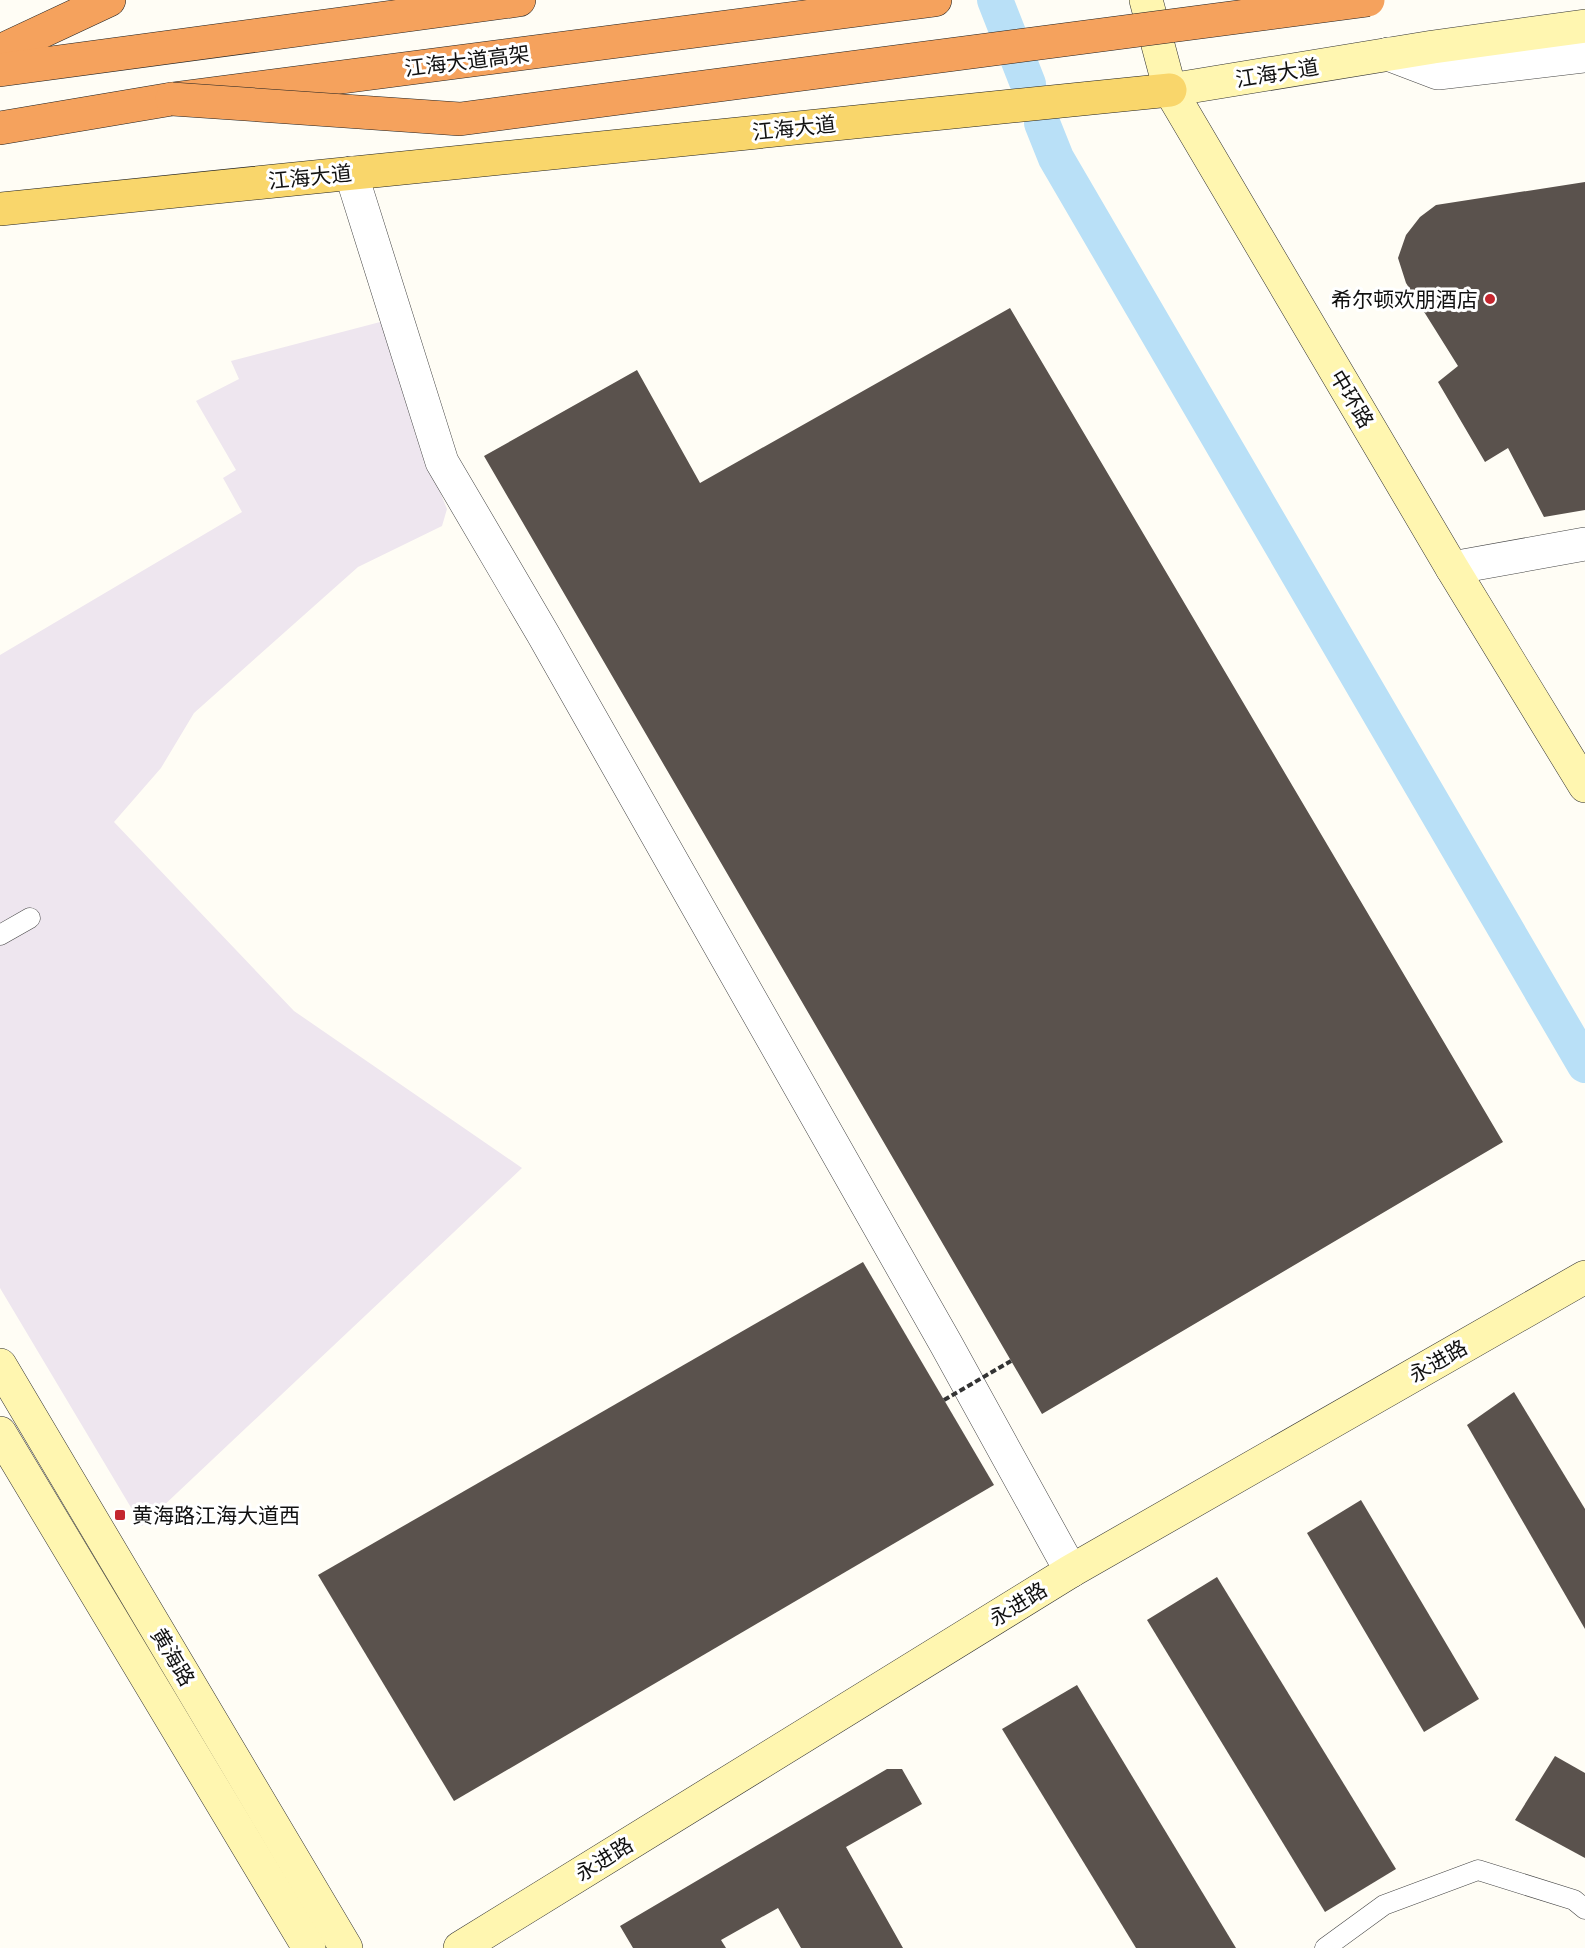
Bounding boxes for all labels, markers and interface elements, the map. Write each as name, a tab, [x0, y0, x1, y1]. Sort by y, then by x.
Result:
street label: 江海大道高架	[403, 39, 531, 83]
street label: 江海大道	[1233, 52, 1321, 94]
street label: 江海大道	[751, 109, 837, 147]
street label: 江海大道	[267, 158, 353, 196]
place label: 希尔顿欢朋酒店	[1331, 285, 1478, 314]
marker: 希尔顿欢朋酒店	[1483, 292, 1497, 306]
street label: 中环路	[1323, 365, 1381, 433]
street label: 永进路	[1403, 1333, 1473, 1389]
place label: 黄海路江海大道西	[132, 1501, 300, 1530]
marker: 黄海路江海大道西	[113, 1508, 127, 1522]
street label: 永进路	[984, 1575, 1052, 1633]
street label: 黄海路	[144, 1623, 202, 1691]
street label: 永进路	[570, 1830, 638, 1888]

